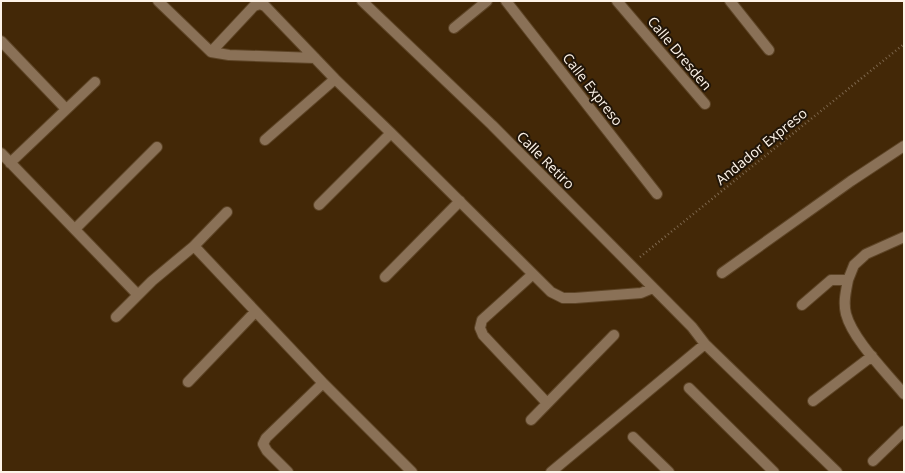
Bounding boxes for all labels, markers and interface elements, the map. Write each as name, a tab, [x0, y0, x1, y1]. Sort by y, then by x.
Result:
street label: Calle Dresden	[644, 12, 716, 94]
street label: Calle Expreso	[559, 49, 627, 129]
street label: Andador Expreso	[711, 103, 811, 189]
street label: Calle Retiro	[513, 127, 579, 193]

